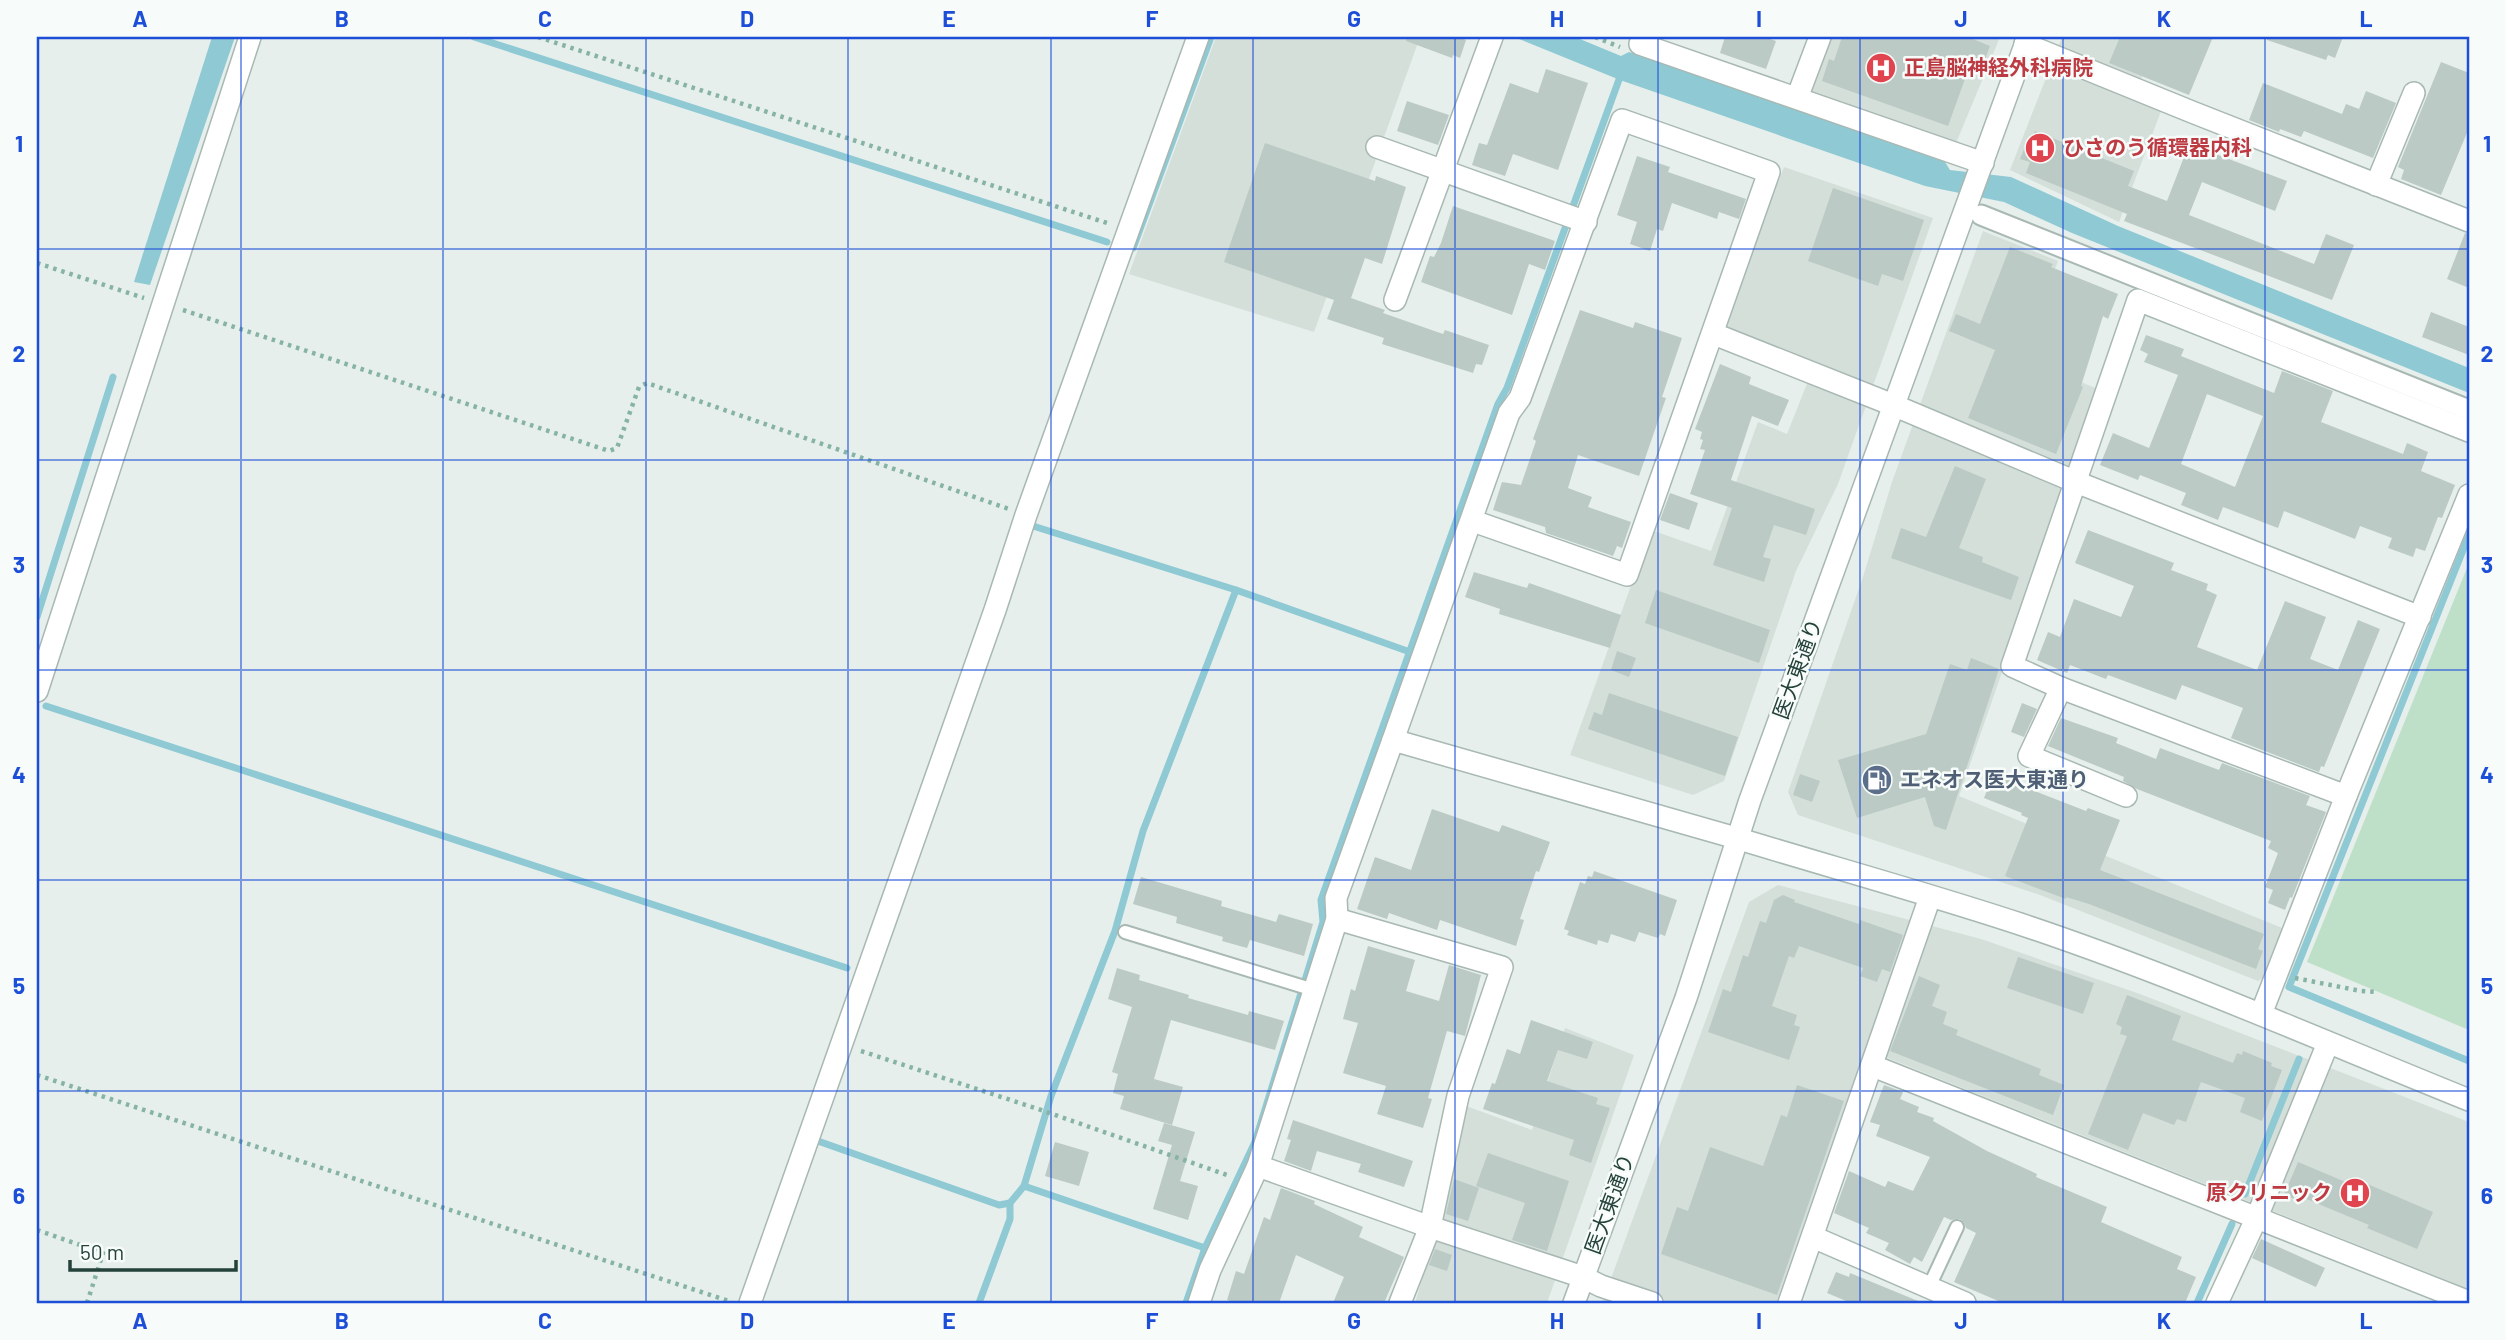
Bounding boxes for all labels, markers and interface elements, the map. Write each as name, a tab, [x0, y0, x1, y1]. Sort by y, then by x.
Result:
text: A	[132, 4, 148, 32]
text: B	[335, 4, 349, 32]
text: C	[538, 4, 552, 32]
text: D	[740, 4, 754, 32]
text: E	[942, 4, 956, 32]
text: F	[1146, 4, 1159, 32]
text: G	[1347, 4, 1361, 32]
text: H	[1550, 4, 1564, 32]
text: I	[1756, 4, 1762, 32]
text: J	[1954, 4, 1968, 32]
text: K	[2157, 4, 2171, 32]
text: L	[2359, 4, 2373, 32]
hospital icon: 正島脳神経外科病院	[1864, 51, 1898, 85]
place label: 正島脳神経外科病院	[1904, 54, 2093, 79]
text: 1	[15, 129, 23, 157]
text: 1	[2483, 129, 2491, 157]
hospital icon: ひさのう循環器内科	[2023, 131, 2057, 165]
place label: ひさのう循環器内科	[2063, 134, 2252, 159]
text: 2	[13, 339, 25, 367]
text: 2	[2481, 339, 2493, 367]
text: 3	[13, 550, 25, 578]
text: 3	[2481, 550, 2493, 578]
street label: 医大東通り	[1767, 615, 1826, 722]
text: 4	[12, 760, 26, 788]
text: 4	[2480, 760, 2494, 788]
fuel station icon: エネオス医大東通り	[1860, 763, 1894, 797]
place label: エネオス医大東通り	[1900, 766, 2089, 791]
text: 5	[13, 971, 25, 999]
text: 5	[2481, 971, 2493, 999]
street label: 医大東通り	[1579, 1150, 1638, 1257]
hospital icon: 原クリニック	[2338, 1176, 2372, 1210]
place label: 原クリニック	[2206, 1179, 2332, 1204]
text: 6	[13, 1181, 25, 1209]
text: 6	[2481, 1181, 2493, 1209]
scale bar	[70, 1228, 236, 1272]
text: 50 m	[80, 1239, 124, 1264]
text: A	[132, 1306, 148, 1334]
text: B	[335, 1306, 349, 1334]
text: C	[538, 1306, 552, 1334]
text: D	[740, 1306, 754, 1334]
text: E	[942, 1306, 956, 1334]
text: F	[1146, 1306, 1159, 1334]
text: G	[1347, 1306, 1361, 1334]
text: H	[1550, 1306, 1564, 1334]
text: I	[1756, 1306, 1762, 1334]
text: J	[1954, 1306, 1968, 1334]
text: K	[2157, 1306, 2171, 1334]
text: L	[2359, 1306, 2373, 1334]

